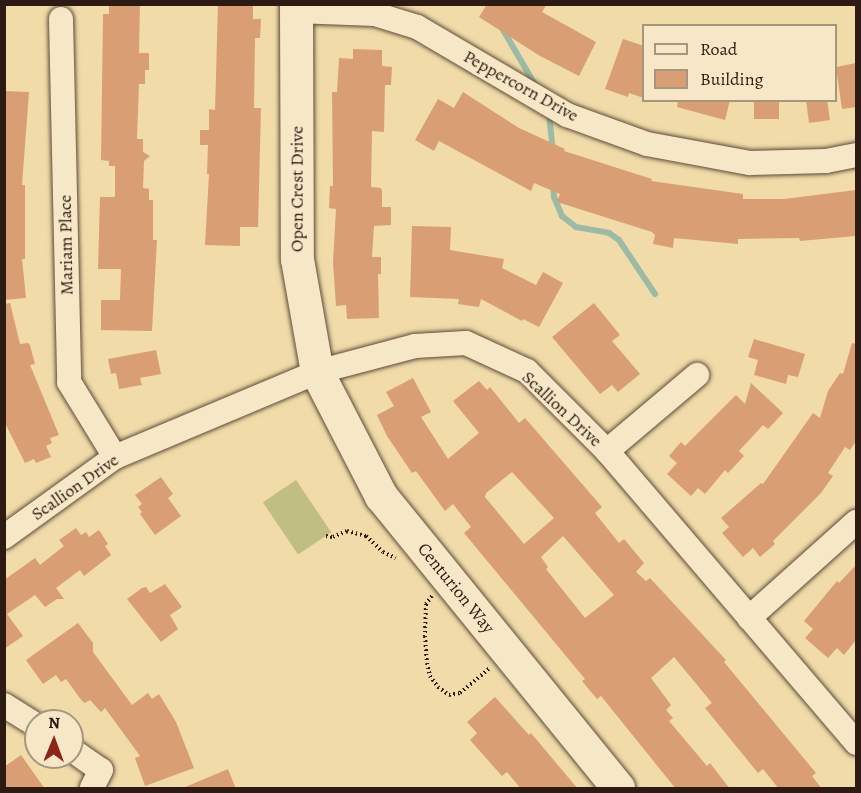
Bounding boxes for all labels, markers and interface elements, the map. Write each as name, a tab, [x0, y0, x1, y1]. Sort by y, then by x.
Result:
legend	[642, 24, 837, 102]
text: Road	[700, 37, 737, 61]
street label: Peppercorn Drive	[460, 46, 582, 126]
text: Building	[700, 67, 764, 91]
street label: Open Crest Drive	[286, 126, 308, 252]
street label: Mariam Place	[54, 195, 78, 295]
street label: Scallion Drive	[517, 366, 607, 452]
street label: Scallion Drive	[27, 449, 123, 525]
street label: Centurion Way	[413, 538, 499, 638]
north arrow	[24, 709, 84, 769]
text: N	[48, 712, 60, 734]

